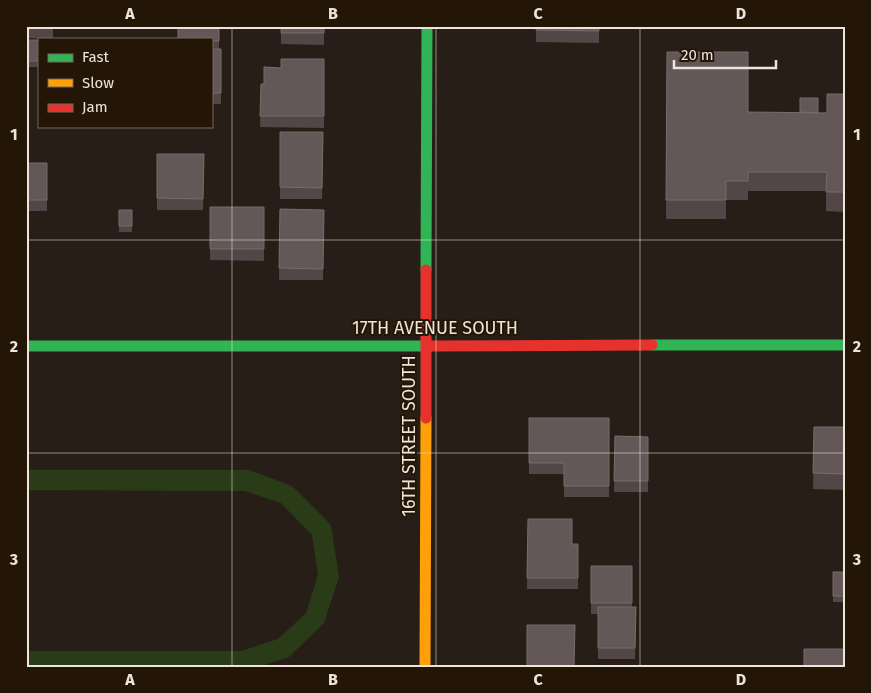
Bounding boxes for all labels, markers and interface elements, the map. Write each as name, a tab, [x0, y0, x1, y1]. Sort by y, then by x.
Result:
text: A	[124, 4, 135, 23]
text: B	[328, 4, 338, 23]
text: C	[533, 4, 543, 23]
text: D	[736, 4, 746, 23]
legend	[38, 38, 212, 128]
scale bar	[674, 38, 776, 70]
text: 20 m	[681, 46, 714, 64]
text: Fast	[82, 48, 109, 66]
text: Slow	[82, 74, 114, 92]
text: Jam	[82, 98, 108, 116]
text: 1	[10, 125, 18, 144]
text: 1	[853, 125, 861, 144]
street label: 17TH AVENUE SOUTH	[352, 317, 518, 339]
text: 2	[10, 337, 18, 356]
text: 2	[853, 337, 861, 356]
street label: 16TH STREET SOUTH	[398, 355, 420, 517]
text: 3	[9, 550, 18, 569]
text: 3	[852, 550, 861, 569]
text: A	[124, 670, 135, 689]
text: B	[328, 670, 338, 689]
text: C	[533, 670, 543, 689]
text: D	[736, 670, 746, 689]

